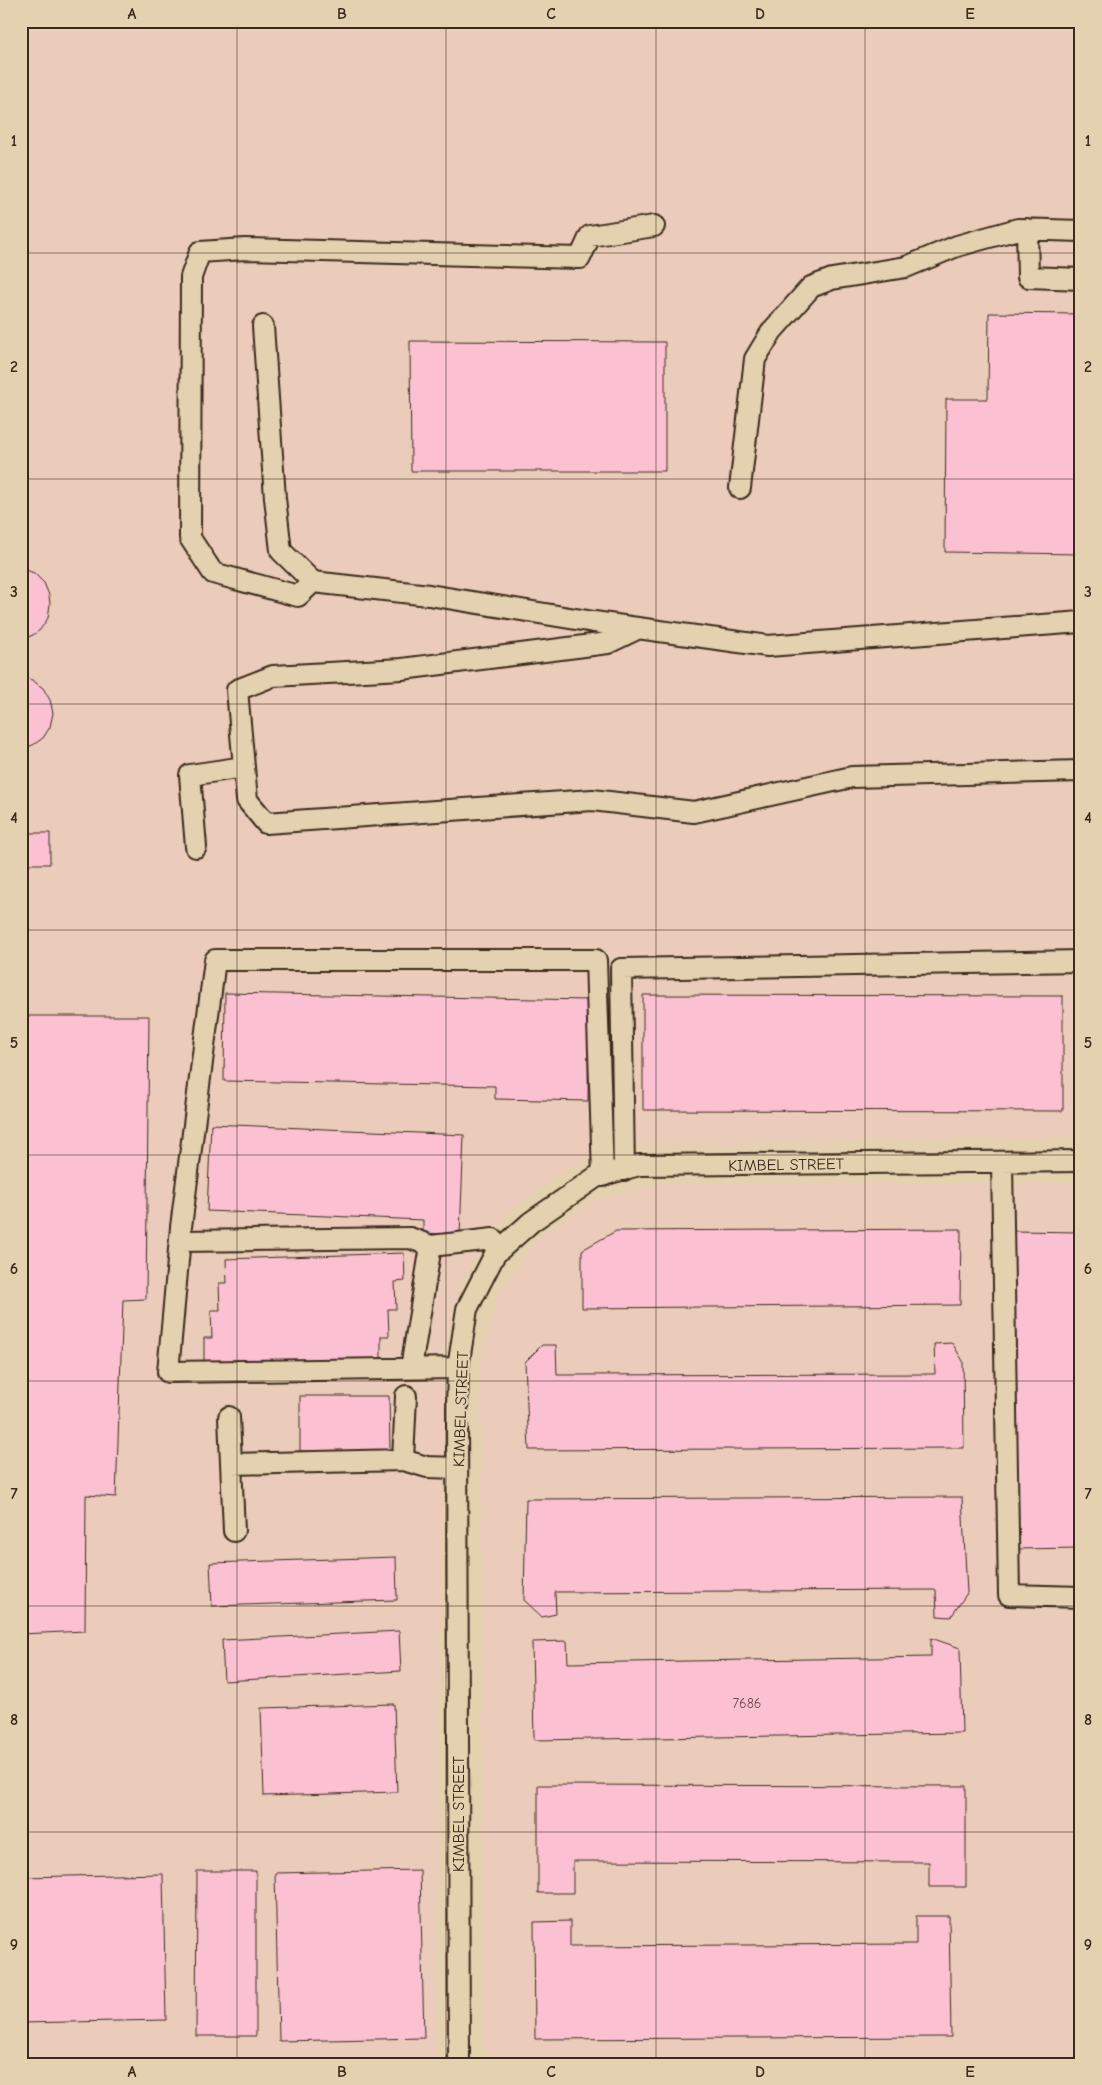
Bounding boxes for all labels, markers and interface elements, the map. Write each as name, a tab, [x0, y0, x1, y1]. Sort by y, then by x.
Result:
text: A	[128, 5, 137, 23]
text: B	[337, 5, 347, 23]
text: C	[546, 5, 556, 23]
text: D	[755, 5, 765, 23]
text: E	[965, 5, 975, 23]
text: 1	[11, 132, 17, 150]
text: 1	[1085, 132, 1091, 150]
text: 2	[10, 358, 18, 376]
text: 2	[1084, 358, 1092, 376]
text: 3	[10, 583, 18, 601]
text: 3	[1084, 583, 1092, 601]
text: 4	[10, 809, 18, 827]
text: 4	[1084, 809, 1092, 827]
text: 5	[10, 1034, 18, 1052]
text: 5	[1084, 1034, 1092, 1052]
street label: KIMBEL STREET	[728, 1155, 845, 1175]
text: 6	[10, 1260, 18, 1278]
text: 6	[1084, 1260, 1092, 1278]
street label: KIMBEL STREET	[450, 1350, 472, 1467]
text: 7	[10, 1485, 18, 1503]
text: 7	[1084, 1485, 1092, 1503]
house number: 7686	[733, 1695, 761, 1712]
text: 8	[10, 1711, 18, 1729]
text: 8	[1084, 1711, 1092, 1729]
street label: KIMBEL STREET	[450, 1755, 468, 1872]
text: 9	[10, 1936, 18, 1954]
text: 9	[1084, 1936, 1092, 1954]
text: A	[128, 2063, 137, 2081]
text: B	[337, 2063, 347, 2081]
text: C	[546, 2063, 556, 2081]
text: D	[755, 2063, 765, 2081]
text: E	[965, 2063, 975, 2081]

